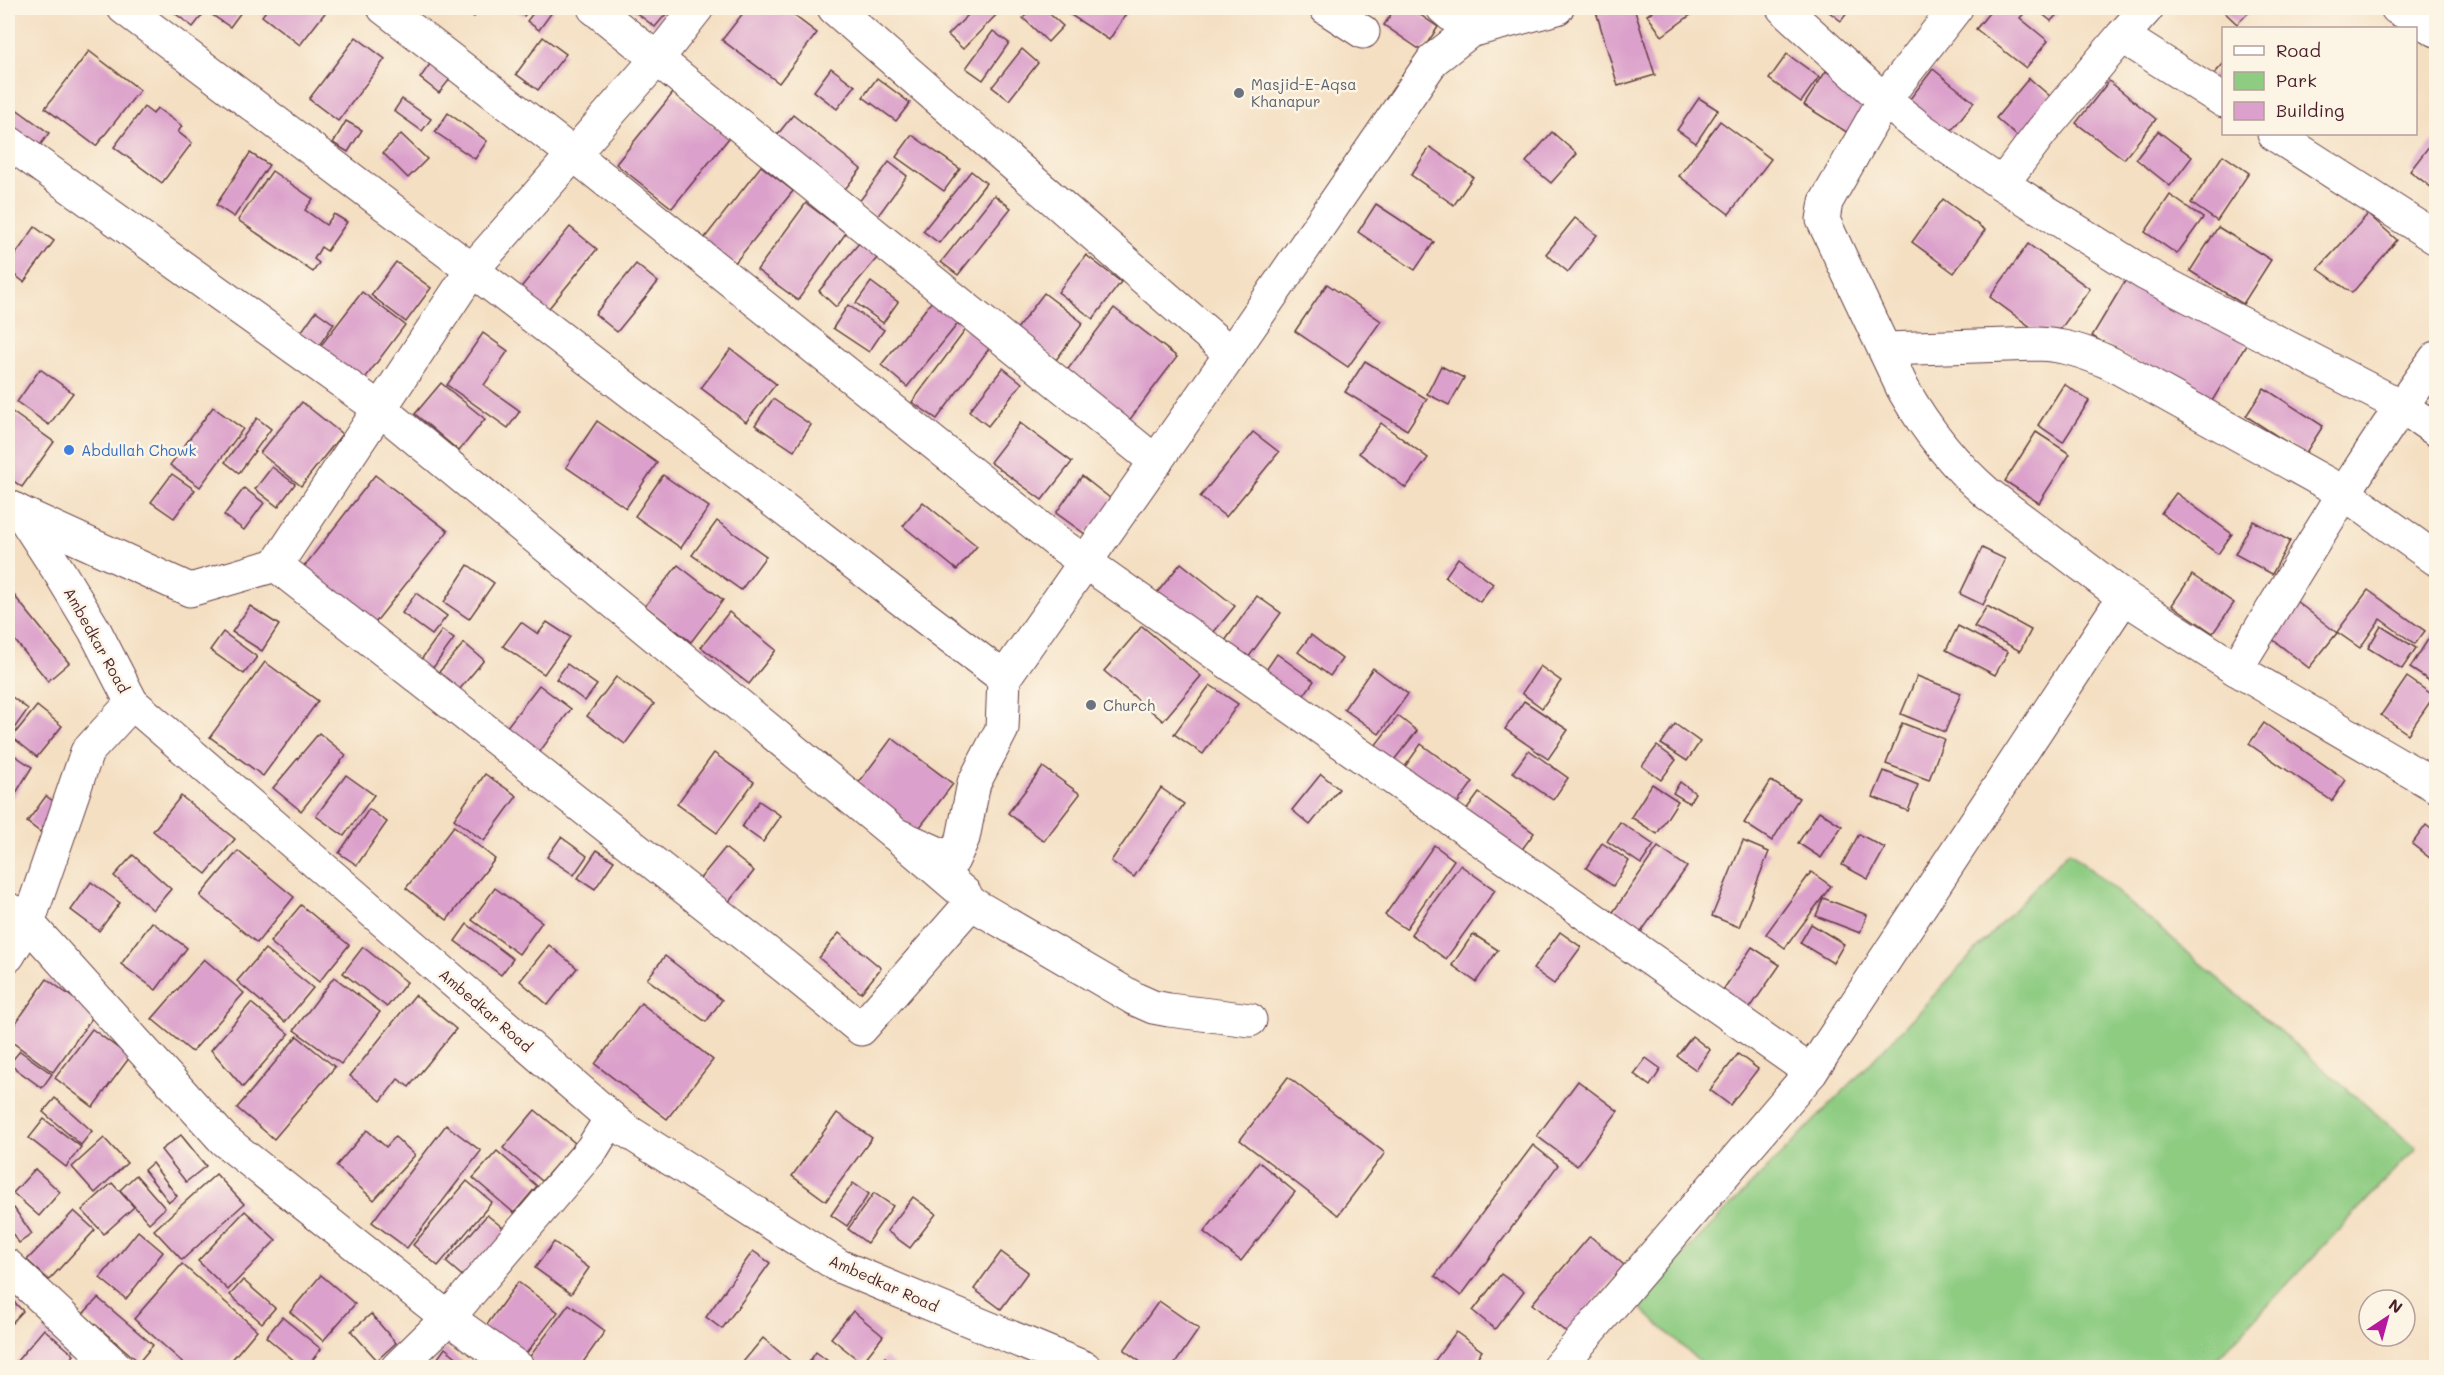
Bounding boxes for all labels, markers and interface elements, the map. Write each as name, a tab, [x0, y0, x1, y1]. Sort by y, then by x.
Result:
legend	[2222, 27, 2417, 135]
text: Road	[2276, 38, 2321, 62]
text: Park	[2276, 68, 2317, 92]
place label: Masjid-E-Aqsa Khanapur	[1251, 74, 1357, 111]
marker: Masjid-E-Aqsa Khanapur	[1232, 86, 1246, 100]
text: Building	[2276, 98, 2344, 122]
place label: Abdullah Chowk	[81, 440, 196, 460]
marker: Abdullah Chowk	[62, 443, 76, 457]
street label: Ambedkar Road	[60, 584, 134, 696]
place label: Church	[1103, 695, 1155, 715]
marker: Church	[1084, 698, 1098, 712]
street label: Ambedkar Road	[435, 964, 537, 1056]
street label: Ambedkar Road	[826, 1250, 942, 1316]
north arrow	[2357, 1288, 2417, 1348]
text: N	[2385, 1293, 2407, 1318]

